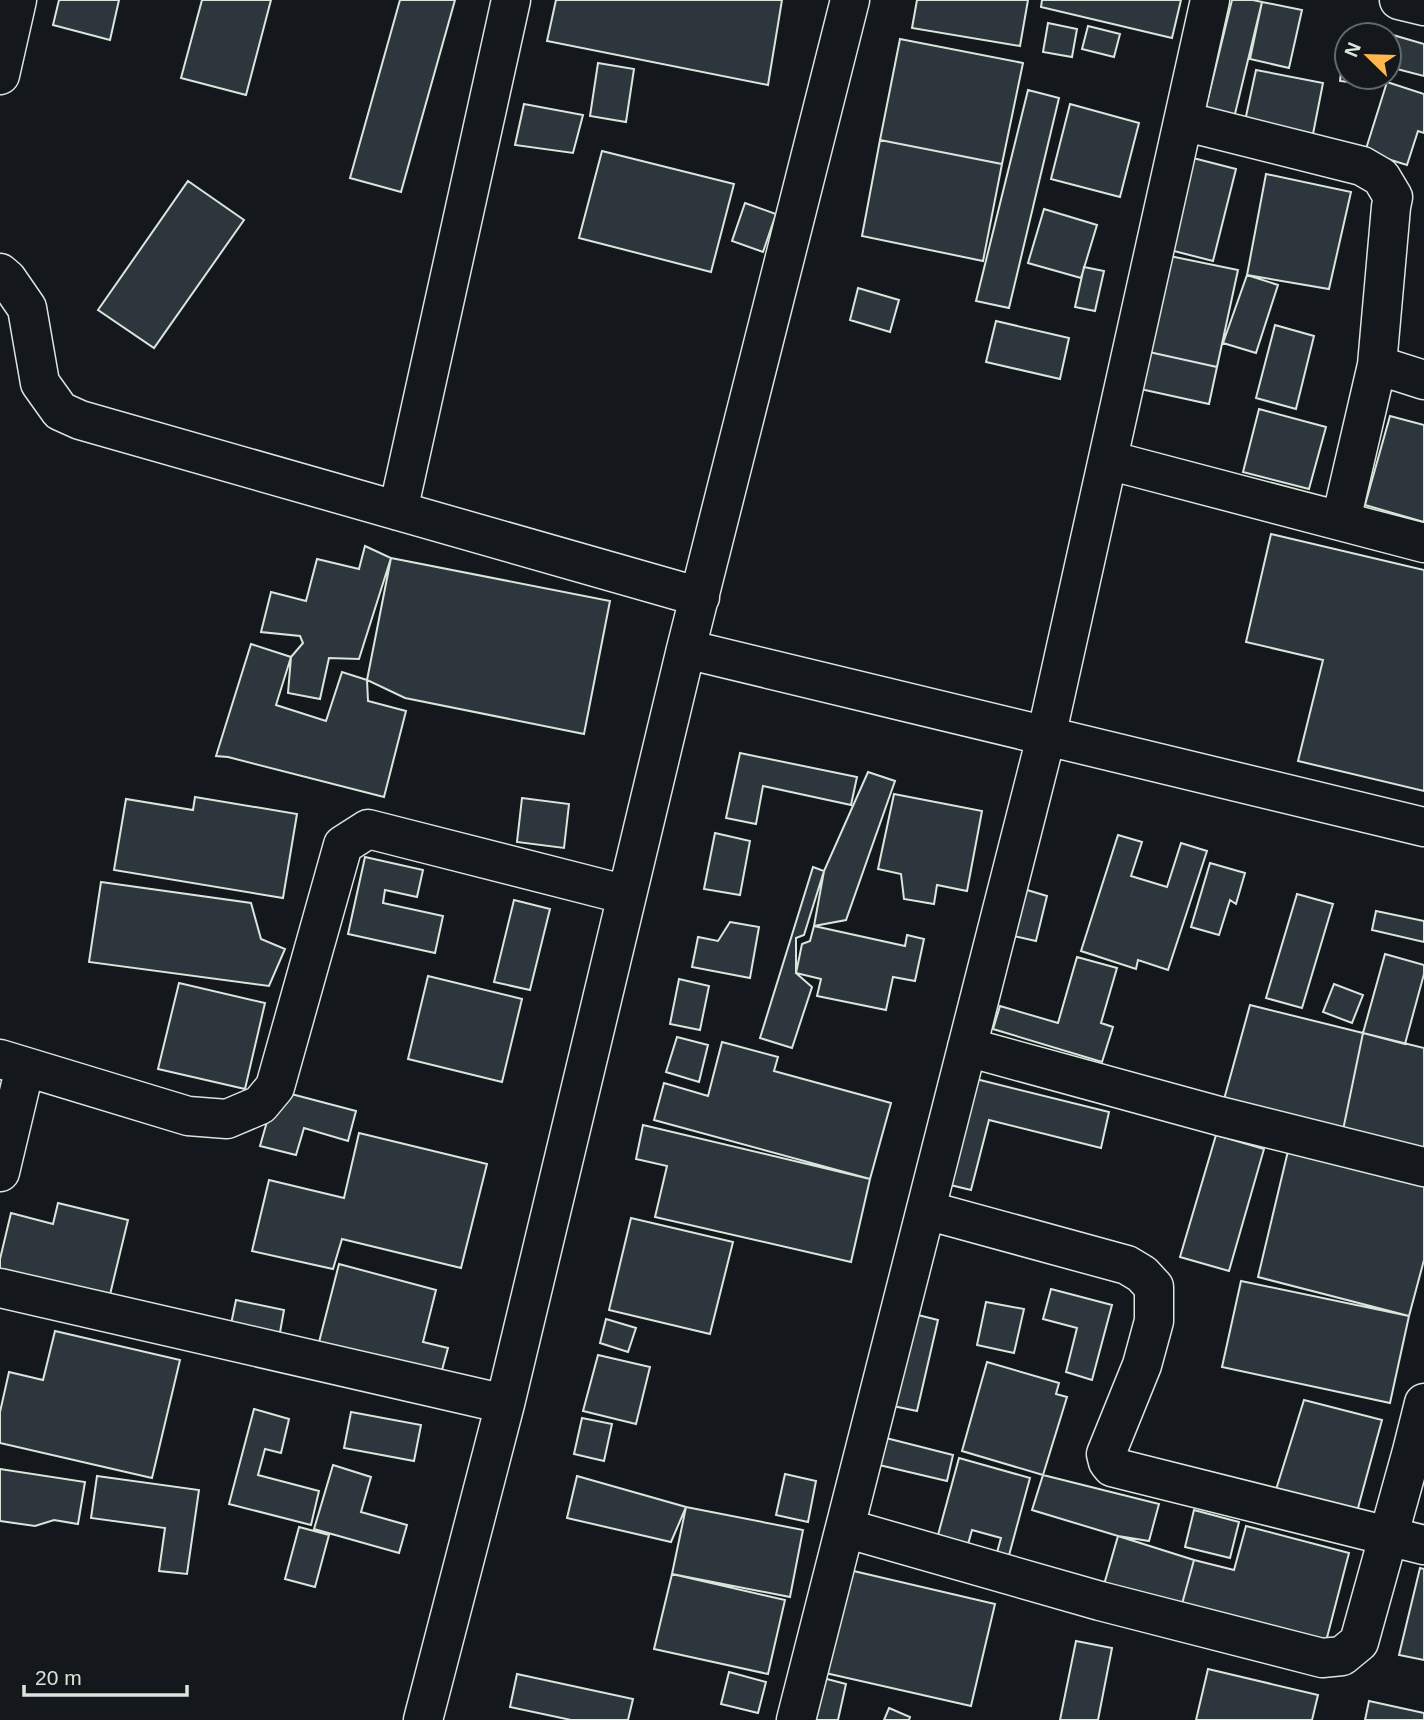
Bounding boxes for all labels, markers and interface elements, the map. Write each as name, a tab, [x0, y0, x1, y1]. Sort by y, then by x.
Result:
north arrow	[1333, 21, 1403, 91]
text: N	[1340, 39, 1365, 60]
scale bar	[24, 1654, 187, 1698]
text: 20 m	[35, 1666, 82, 1689]

